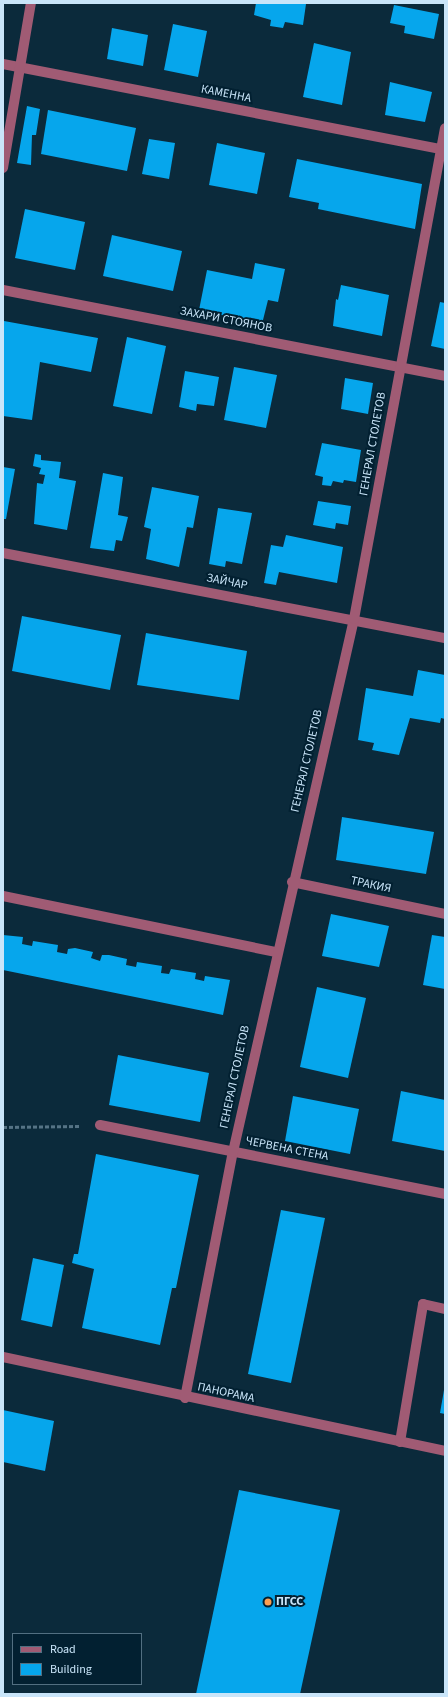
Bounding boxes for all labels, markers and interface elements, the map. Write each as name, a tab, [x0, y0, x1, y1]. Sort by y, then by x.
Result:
street label: КАМЕННА	[200, 82, 252, 106]
street label: ЗАХАРИ СТОЯНОВ	[179, 304, 273, 336]
street label: ГЕНЕРАЛ СТОЛЕТОВ	[357, 391, 389, 497]
street label: ЗАЙЧАР	[205, 571, 249, 593]
street label: ГЕНЕРАЛ СТОЛЕТОВ	[288, 708, 326, 814]
street label: ТРАКИЯ	[349, 874, 393, 896]
street label: ГЕНЕРАЛ СТОЛЕТОВ	[217, 1024, 253, 1130]
street label: ЧЕРВЕНА СТЕНА	[244, 1134, 330, 1164]
street label: ПАНОРАМА	[196, 1380, 256, 1406]
place label: ПГСС	[276, 1595, 303, 1609]
marker: ПГСС	[263, 1597, 273, 1607]
legend	[12, 1633, 142, 1685]
text: Road	[50, 1641, 76, 1658]
text: Building	[50, 1661, 92, 1678]

